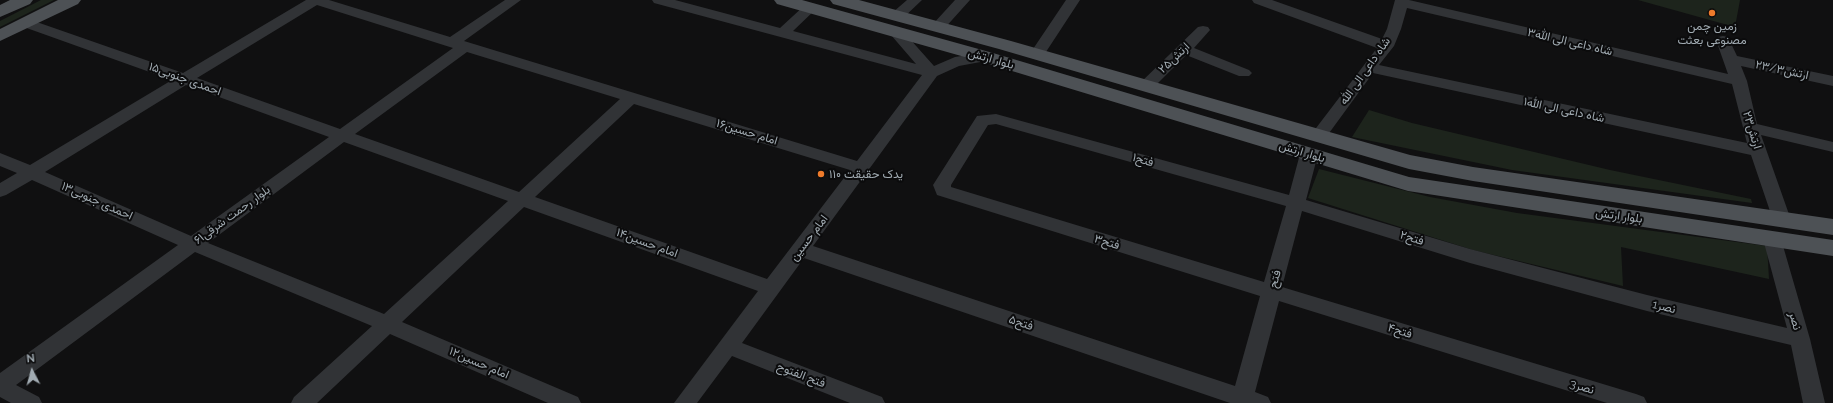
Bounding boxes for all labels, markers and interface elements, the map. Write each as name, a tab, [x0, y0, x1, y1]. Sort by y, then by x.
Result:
marker: زمین چمن مصنوعی بعثت	[1707, 8, 1717, 18]
place label: زمین چمن مصنوعی بعثت	[1677, 19, 1747, 47]
street label: شاه داعی الی الله۳	[1526, 25, 1614, 59]
street label: شاه داعی الی الله	[1336, 34, 1394, 108]
street label: ارتش۲۵	[1155, 40, 1193, 76]
street label: بلوار ارتش	[966, 46, 1016, 72]
street label: ۲۳/۳ارتش	[1754, 57, 1810, 83]
street label: احمدی جنوبی۱۵	[147, 59, 223, 99]
street label: شاه داعی الی الله۱	[1522, 94, 1606, 126]
street label: ارتش۲۳	[1739, 109, 1765, 151]
street label: امام حسین۱۶	[715, 116, 779, 148]
street label: بلوار ارتش	[1277, 138, 1327, 166]
street label: ۱فتح	[1131, 150, 1155, 170]
place label: یدک حقیقت ۱۱۰	[829, 167, 903, 181]
marker: یدک حقیقت ۱۱۰	[816, 169, 826, 179]
street label: احمدی جنوبی۱۳	[59, 179, 135, 223]
street label: بلوار رحمت شرقی۶۱	[191, 182, 273, 248]
street label: بلوار ارتش	[1595, 206, 1643, 226]
street label: امام حسین	[787, 212, 831, 264]
street label: امام حسین۱۴	[614, 225, 680, 261]
street label: ۲فتح	[1398, 228, 1426, 248]
street label: ۳فتح	[1092, 231, 1122, 253]
street label: فتح	[1266, 268, 1284, 290]
street label: 1نصر	[1651, 297, 1677, 317]
street label: نصر	[1786, 310, 1804, 332]
street label: ۵فتح	[1007, 312, 1035, 334]
street label: فتح۴	[1386, 320, 1414, 342]
street label: امام حسین۱۲	[447, 344, 511, 382]
north arrow	[12, 351, 52, 391]
text: N	[26, 352, 36, 365]
street label: فتح الفتوح	[775, 359, 827, 391]
street label: 3نصر	[1568, 376, 1596, 398]

